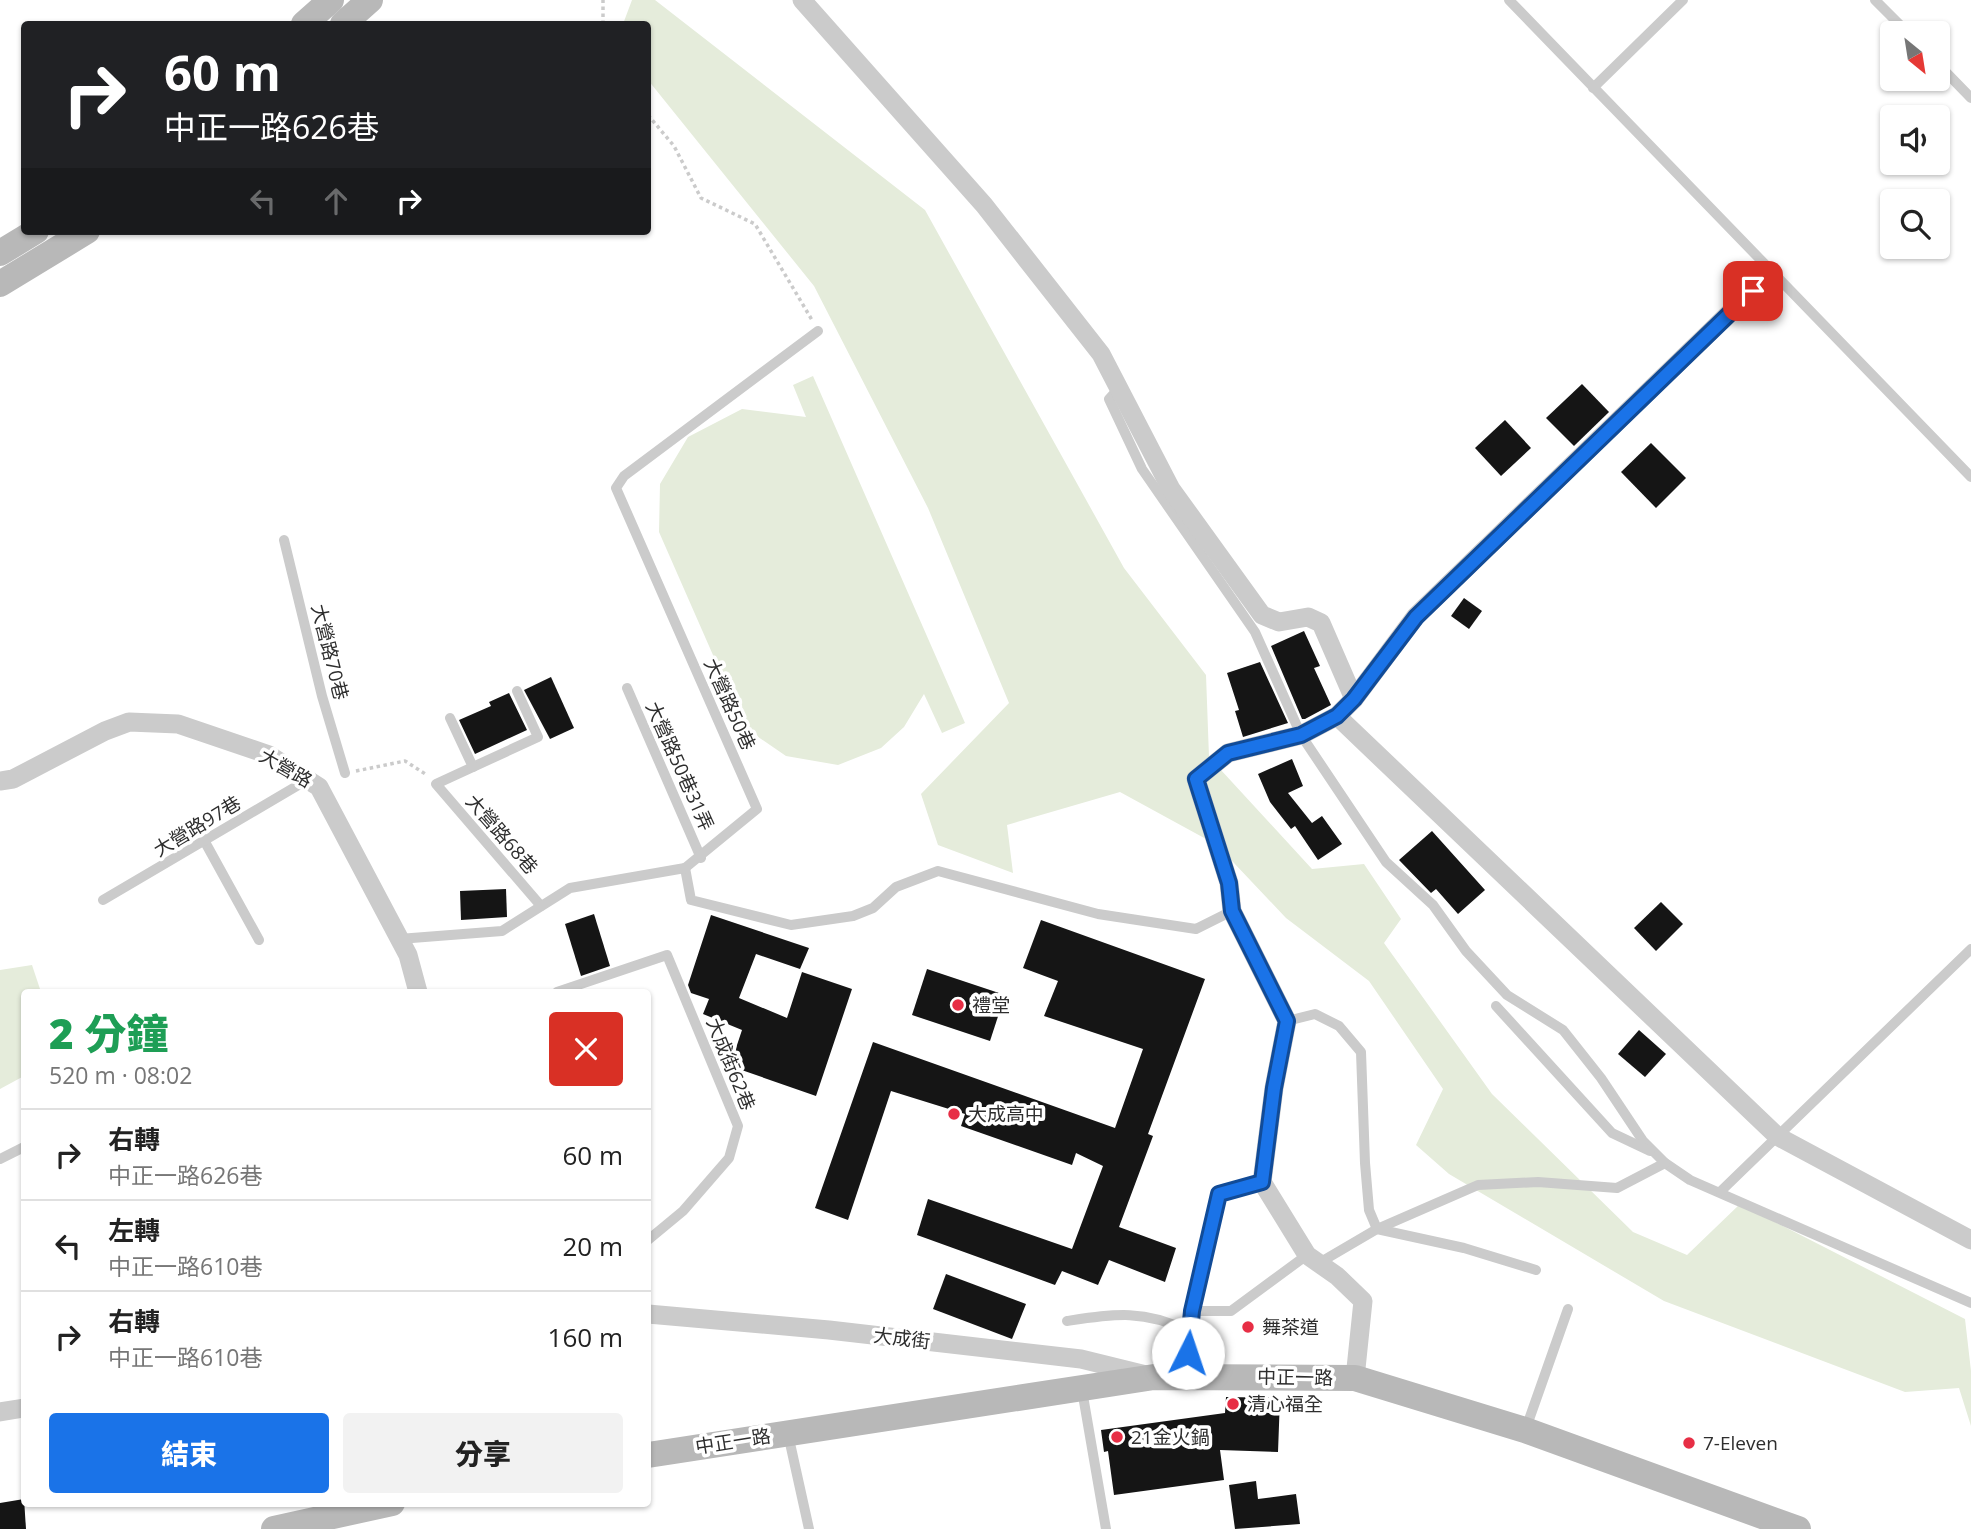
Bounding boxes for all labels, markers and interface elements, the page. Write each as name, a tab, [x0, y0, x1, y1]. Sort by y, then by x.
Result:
north arrow	[1880, 21, 1950, 91]
map controls	[1880, 21, 1950, 259]
text: 60 m	[164, 39, 281, 105]
icon: right	[49, 49, 140, 140]
text: 中正一路626巷	[164, 105, 379, 148]
button: sound	[1880, 105, 1950, 175]
icon: left	[244, 182, 282, 220]
icon: ahead	[317, 182, 355, 220]
icon: right	[390, 182, 428, 220]
button: search	[1880, 189, 1950, 259]
pin	[1723, 261, 1783, 321]
icon: arrive	[1734, 272, 1772, 310]
street label: 大營路70巷	[306, 601, 354, 703]
street label: 大營路50巷	[698, 654, 762, 754]
street label: 大營路50巷31弄	[640, 697, 720, 835]
street label: 大營路	[255, 742, 317, 794]
street label: 大營路68巷	[460, 789, 544, 879]
street label: 大營路97巷	[148, 790, 246, 862]
place label: 禮堂	[972, 992, 1010, 1018]
marker: 禮堂	[950, 997, 966, 1013]
text: 2 分鐘	[49, 1004, 169, 1061]
button: close	[549, 1012, 623, 1086]
street label: 大成街62巷	[701, 1014, 761, 1114]
text: 520 m · 08:02	[49, 1059, 192, 1091]
place label: 大成高中	[968, 1101, 1044, 1127]
marker: 大成高中	[946, 1106, 962, 1122]
text: 右轉	[108, 1121, 160, 1157]
icon: right	[49, 1136, 87, 1174]
text: 60 m	[562, 1137, 623, 1173]
text: 中正一路626巷	[108, 1159, 262, 1191]
text: 左轉	[108, 1212, 160, 1248]
icon: left	[49, 1227, 87, 1265]
text: 20 m	[562, 1228, 623, 1264]
text: 中正一路610巷	[108, 1250, 262, 1282]
text: 右轉	[108, 1303, 160, 1339]
place label: 舞茶道	[1262, 1314, 1319, 1340]
position arrow	[1151, 1316, 1225, 1390]
icon: right	[49, 1318, 87, 1356]
text: 160 m	[548, 1319, 623, 1355]
marker: 舞茶道	[1240, 1319, 1256, 1335]
street label: 大成街	[872, 1322, 932, 1354]
text: 中正一路610巷	[108, 1341, 262, 1373]
street label: 中正一路	[1257, 1363, 1333, 1391]
place label: 清心福全	[1247, 1391, 1323, 1417]
marker: 清心福全	[1225, 1396, 1241, 1412]
button: 結束	[49, 1413, 329, 1493]
button: 分享	[343, 1413, 623, 1493]
street label: 中正一路	[693, 1422, 773, 1460]
place label: 21金火鍋	[1131, 1424, 1210, 1450]
marker: 21金火鍋	[1109, 1429, 1125, 1445]
place label: 7-Eleven	[1703, 1430, 1778, 1456]
marker: 7-Eleven	[1681, 1435, 1697, 1451]

